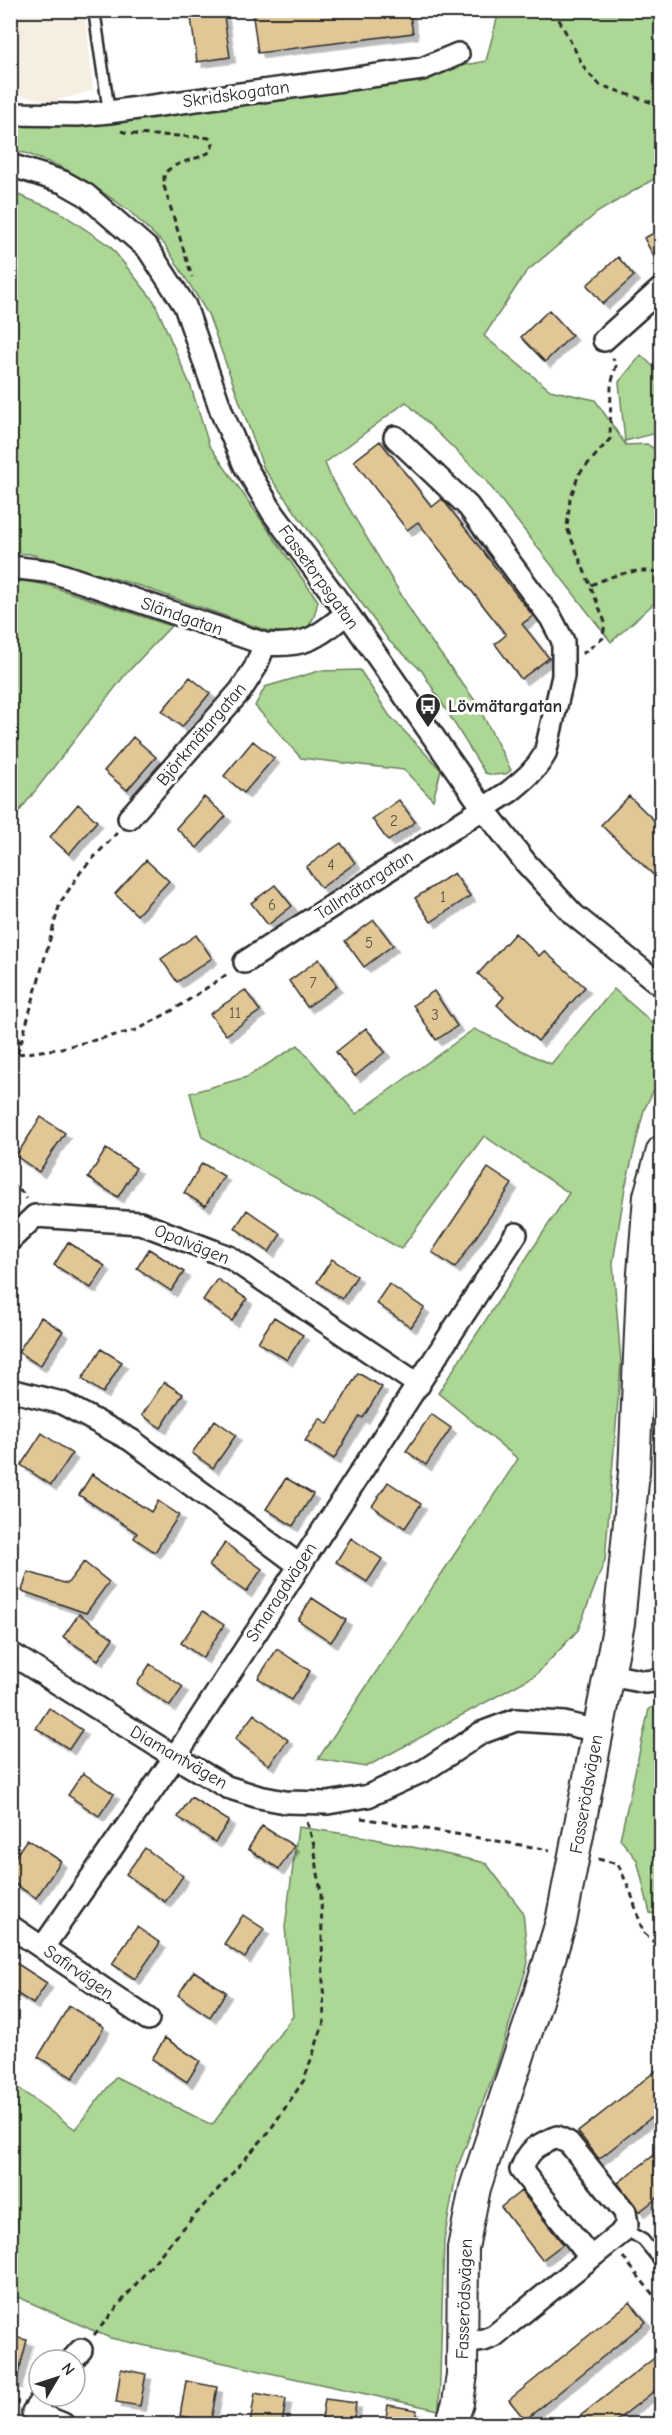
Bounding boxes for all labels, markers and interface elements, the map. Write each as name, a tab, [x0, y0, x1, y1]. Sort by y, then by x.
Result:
street label: Skridskogatan	[181, 77, 291, 112]
street label: Fassetorpsgatan	[274, 521, 363, 633]
street label: Sländgatan	[138, 593, 226, 640]
street label: Björkmätargatan	[152, 678, 251, 790]
bus stop icon: Lövmätargatan	[413, 691, 443, 729]
place label: Lövmätargatan	[448, 696, 562, 717]
house number: 2	[390, 812, 398, 830]
street label: Tallmätargatan	[311, 846, 417, 925]
house number: 4	[327, 856, 335, 874]
house number: 1	[440, 888, 446, 906]
house number: 6	[268, 896, 276, 914]
house number: 5	[365, 934, 373, 952]
house number: 7	[309, 974, 317, 992]
house number: 11	[229, 1004, 241, 1022]
house number: 3	[431, 1006, 439, 1024]
street label: Opalvägen	[151, 1220, 233, 1269]
street label: Smaragdvägen	[242, 1539, 321, 1646]
street label: Diamantvägen	[126, 1721, 231, 1794]
street label: Fasserödsvägen	[566, 1733, 607, 1855]
street label: Safirvägen	[40, 1941, 118, 2004]
street label: Fasserödsvägen	[452, 2238, 477, 2360]
north arrow	[27, 2348, 87, 2408]
text: N	[58, 2359, 78, 2379]

